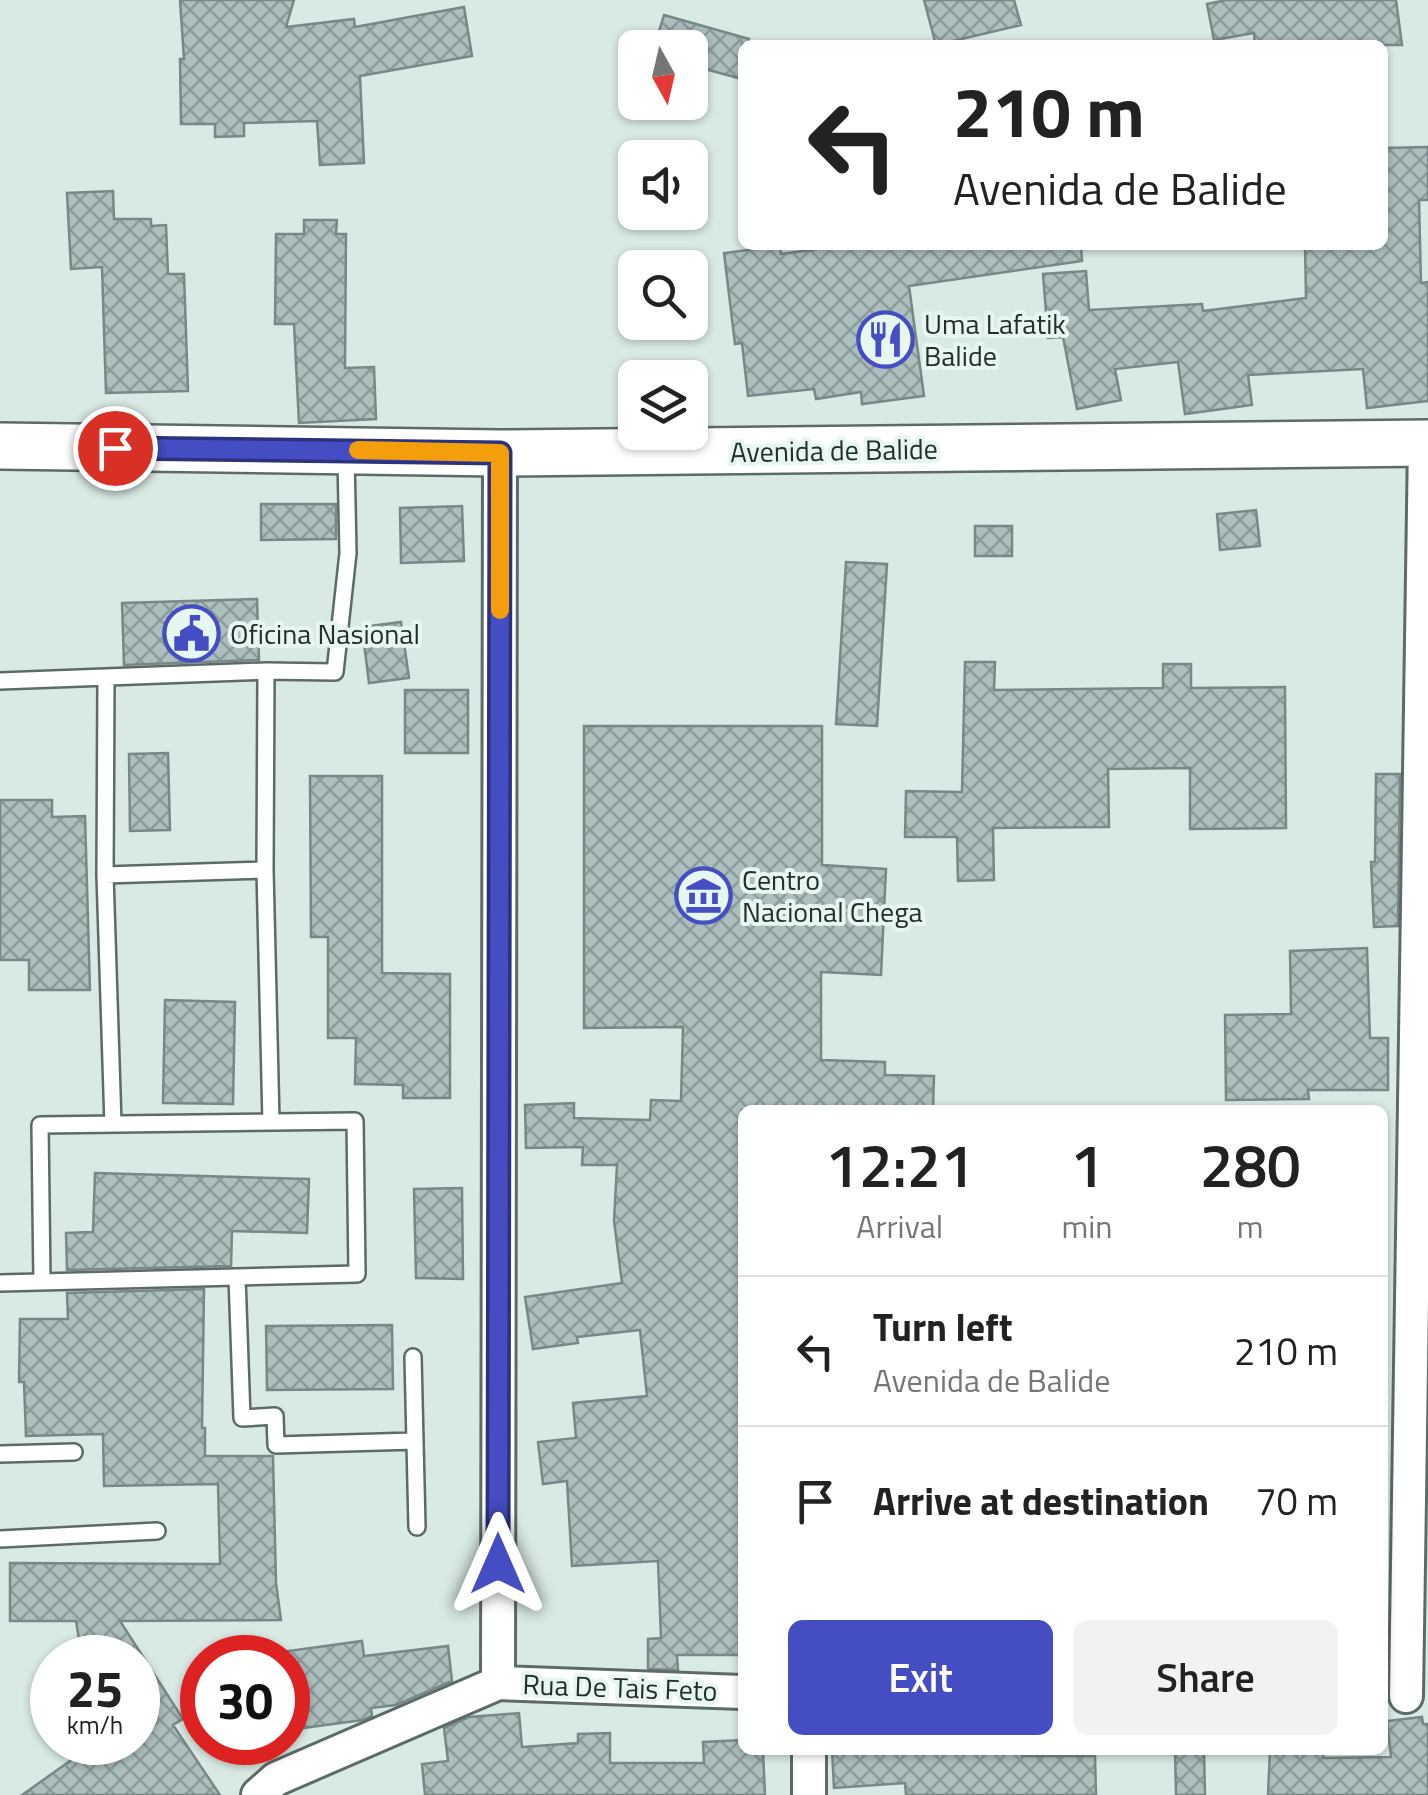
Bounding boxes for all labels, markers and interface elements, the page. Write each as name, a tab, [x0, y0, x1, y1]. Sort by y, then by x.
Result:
north arrow	[618, 30, 708, 120]
map controls	[618, 30, 708, 450]
text: 210 m	[953, 58, 1145, 164]
icon: left	[788, 80, 918, 210]
button: sound	[618, 140, 708, 230]
text: Avenida de Balide	[953, 154, 1287, 222]
button: search	[618, 250, 708, 340]
place label: Uma Lafatik Balide	[924, 302, 1066, 377]
restaurant icon: Uma Lafatik Balide	[855, 309, 915, 369]
button: layers	[618, 360, 708, 450]
pin	[73, 406, 158, 491]
icon: arrive	[88, 421, 143, 476]
street label: Avenida de Balide	[730, 427, 938, 473]
public building icon: Oficina Nasional	[161, 603, 221, 663]
place label: Oficina Nasional	[230, 612, 420, 655]
place label: Centro Nacional Chega	[742, 858, 923, 933]
museum icon: Centro Nacional Chega	[673, 865, 733, 925]
text: 12:21	[825, 1119, 974, 1210]
text: 1	[1070, 1119, 1104, 1210]
text: 280	[1200, 1119, 1301, 1210]
text: Arrival	[856, 1202, 943, 1250]
text: min	[1061, 1202, 1112, 1250]
text: m	[1237, 1202, 1264, 1250]
text: Turn left	[873, 1298, 1013, 1356]
text: 210 m	[1234, 1322, 1338, 1380]
icon: left	[788, 1324, 843, 1379]
text: Avenida de Balide	[873, 1356, 1110, 1404]
text: Arrive at destination	[873, 1472, 1209, 1530]
text: 70 m	[1255, 1472, 1338, 1530]
icon: arrive	[788, 1474, 843, 1529]
position arrow	[446, 1512, 550, 1616]
button: Exit	[788, 1620, 1053, 1735]
button: Share	[1073, 1620, 1338, 1735]
speed limit sign: 30	[180, 1635, 310, 1765]
text: 25	[67, 1650, 123, 1726]
street label: Rua De Tais Feto	[522, 1662, 718, 1712]
text: km/h	[67, 1706, 123, 1744]

